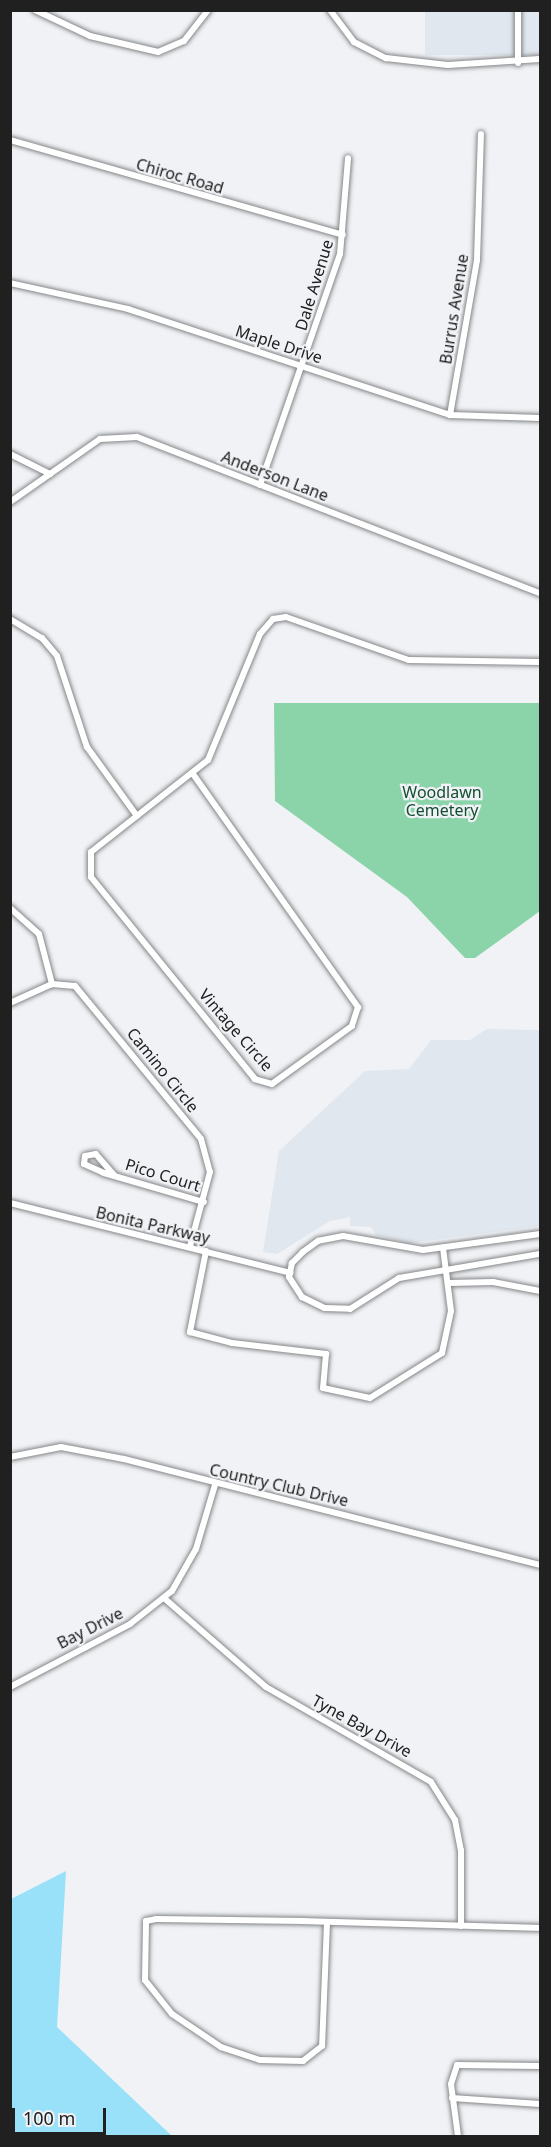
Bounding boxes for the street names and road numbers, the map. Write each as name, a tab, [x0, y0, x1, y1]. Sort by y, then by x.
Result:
street label: Chiroc Road	[134, 154, 226, 198]
street label: Dale Avenue	[291, 237, 337, 333]
street label: Burrus Avenue	[436, 252, 472, 366]
street label: Maple Drive	[233, 321, 325, 367]
street label: Anderson Lane	[219, 447, 331, 505]
street label: Vintage Circle	[195, 985, 277, 1075]
street label: Camino Circle	[123, 1024, 203, 1116]
street label: Pico Court	[123, 1155, 203, 1195]
street label: Bonita Parkway	[94, 1203, 212, 1247]
street label: Country Club Drive	[208, 1460, 350, 1510]
street label: Bay Drive	[54, 1603, 126, 1653]
street label: Tyne Bay Drive	[309, 1691, 415, 1761]

